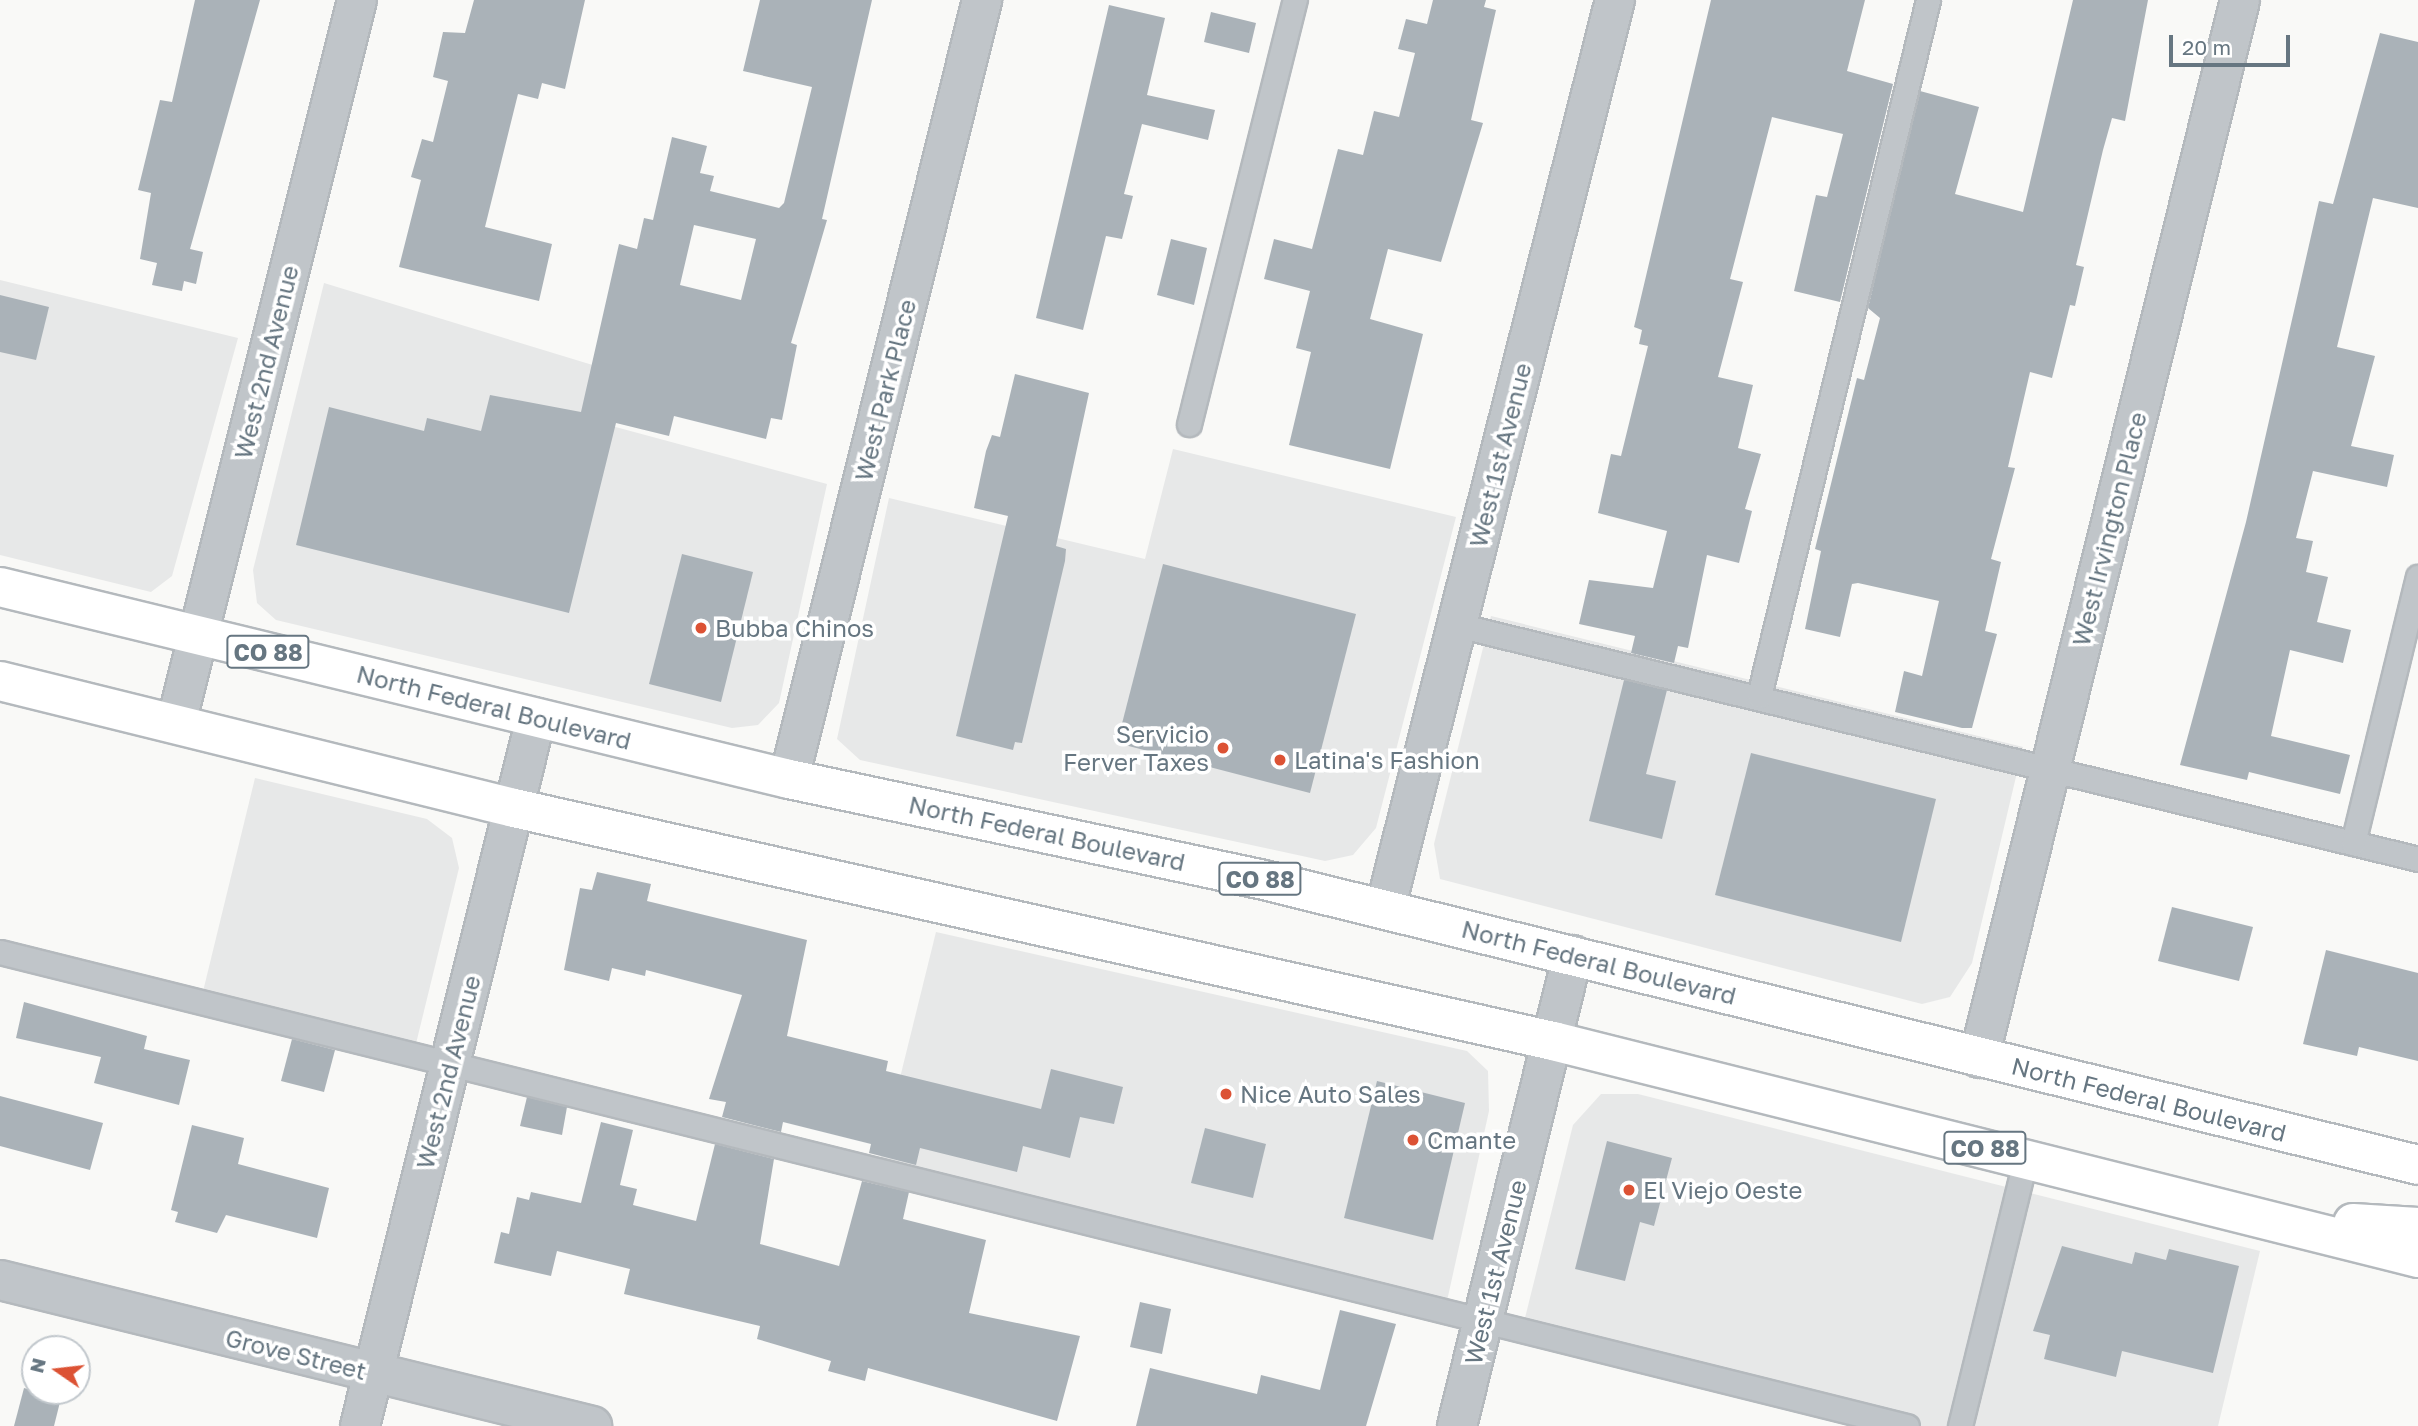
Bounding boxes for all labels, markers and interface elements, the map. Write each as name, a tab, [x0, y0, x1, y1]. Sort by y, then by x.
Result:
scale bar	[2173, 21, 2294, 65]
text: 20 m	[2182, 34, 2231, 60]
street label: West 2nd Avenue	[228, 262, 304, 462]
street label: West Park Place	[848, 296, 922, 484]
street label: West 1st Avenue	[1463, 360, 1537, 550]
street label: West Irvington Place	[2066, 409, 2152, 649]
place label: Bubba Chinos	[715, 614, 874, 642]
marker: Bubba Chinos	[693, 620, 709, 636]
road number: CO 88	[226, 632, 310, 672]
street label: North Federal Boulevard	[354, 659, 634, 755]
place label: Servicio Ferver Taxes	[1063, 720, 1209, 776]
marker: Servicio Ferver Taxes	[1215, 740, 1231, 756]
place label: Latina's Fashion	[1294, 746, 1480, 774]
marker: Latina's Fashion	[1272, 752, 1288, 768]
street label: North Federal Boulevard	[906, 790, 1188, 876]
road number: CO 88	[1218, 860, 1302, 898]
street label: North Federal Boulevard	[1459, 914, 1739, 1010]
street label: West 2nd Avenue	[410, 972, 486, 1172]
street label: North Federal Boulevard	[2009, 1051, 2289, 1147]
place label: Nice Auto Sales	[1240, 1080, 1421, 1108]
marker: Nice Auto Sales	[1218, 1086, 1234, 1102]
place label: Cmante	[1427, 1126, 1516, 1154]
road number: CO 88	[1943, 1128, 2027, 1168]
marker: Cmante	[1405, 1132, 1421, 1148]
place label: El Viejo Oeste	[1643, 1176, 1803, 1204]
street label: West 1st Avenue	[1458, 1177, 1532, 1367]
marker: El Viejo Oeste	[1621, 1182, 1637, 1198]
street label: Grove Street	[223, 1323, 369, 1385]
north arrow	[21, 1335, 91, 1405]
text: N	[24, 1355, 50, 1375]

